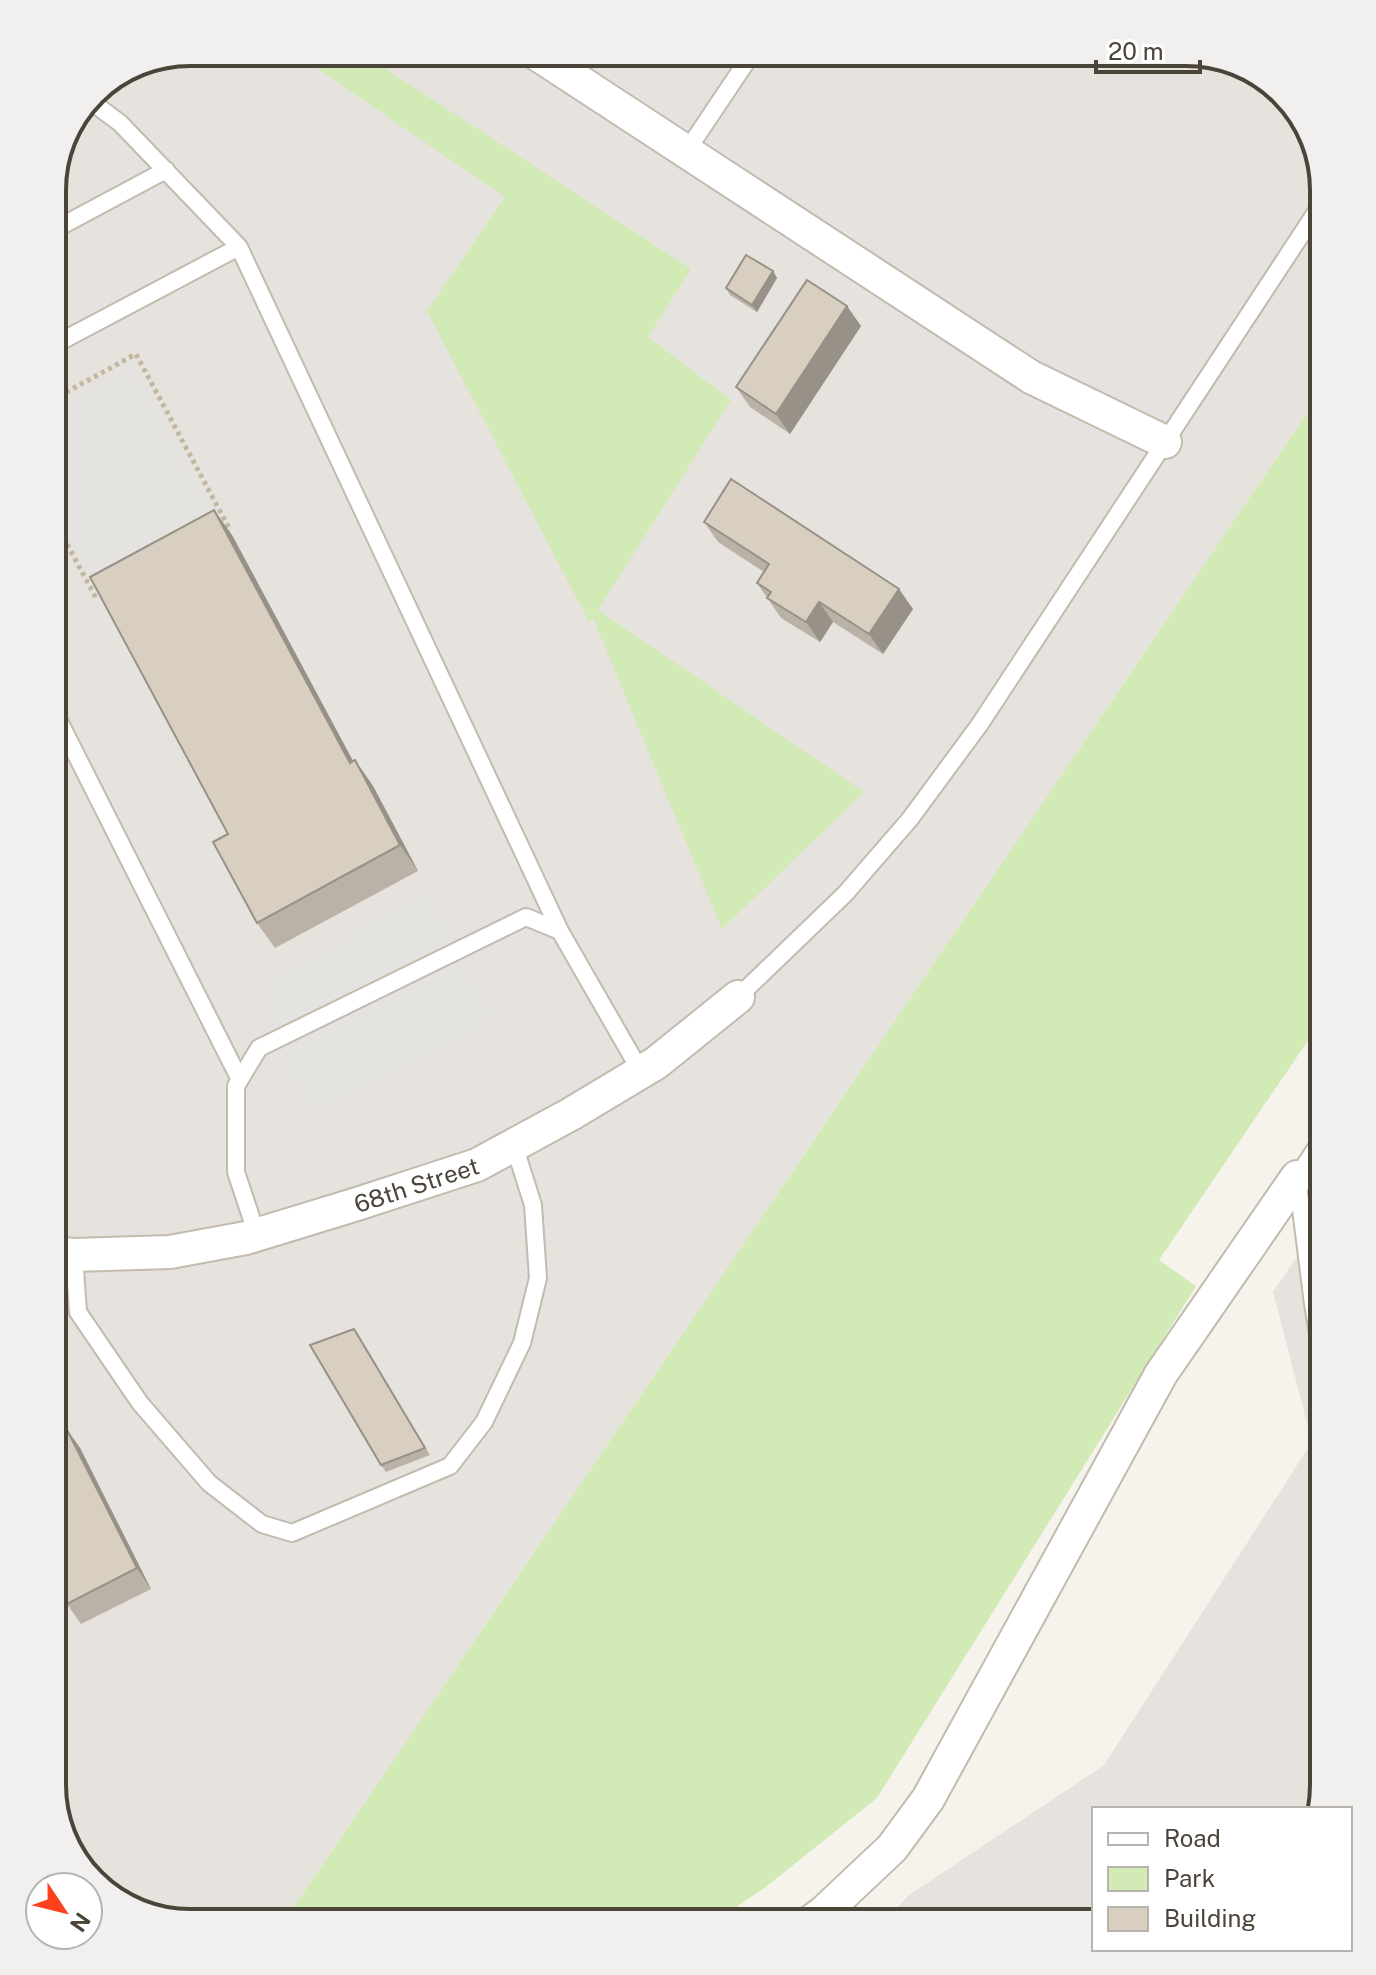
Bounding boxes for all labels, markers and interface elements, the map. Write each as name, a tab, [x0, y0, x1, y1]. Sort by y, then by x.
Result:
scale bar	[1096, 24, 1200, 74]
text: 20 m	[1108, 37, 1164, 65]
street label: 68th Street	[351, 1151, 482, 1218]
legend	[1092, 1807, 1352, 1951]
text: Road	[1164, 1824, 1221, 1852]
text: Park	[1164, 1864, 1215, 1892]
north arrow	[24, 1871, 104, 1951]
text: Building	[1164, 1904, 1256, 1932]
text: N	[65, 1908, 96, 1937]

